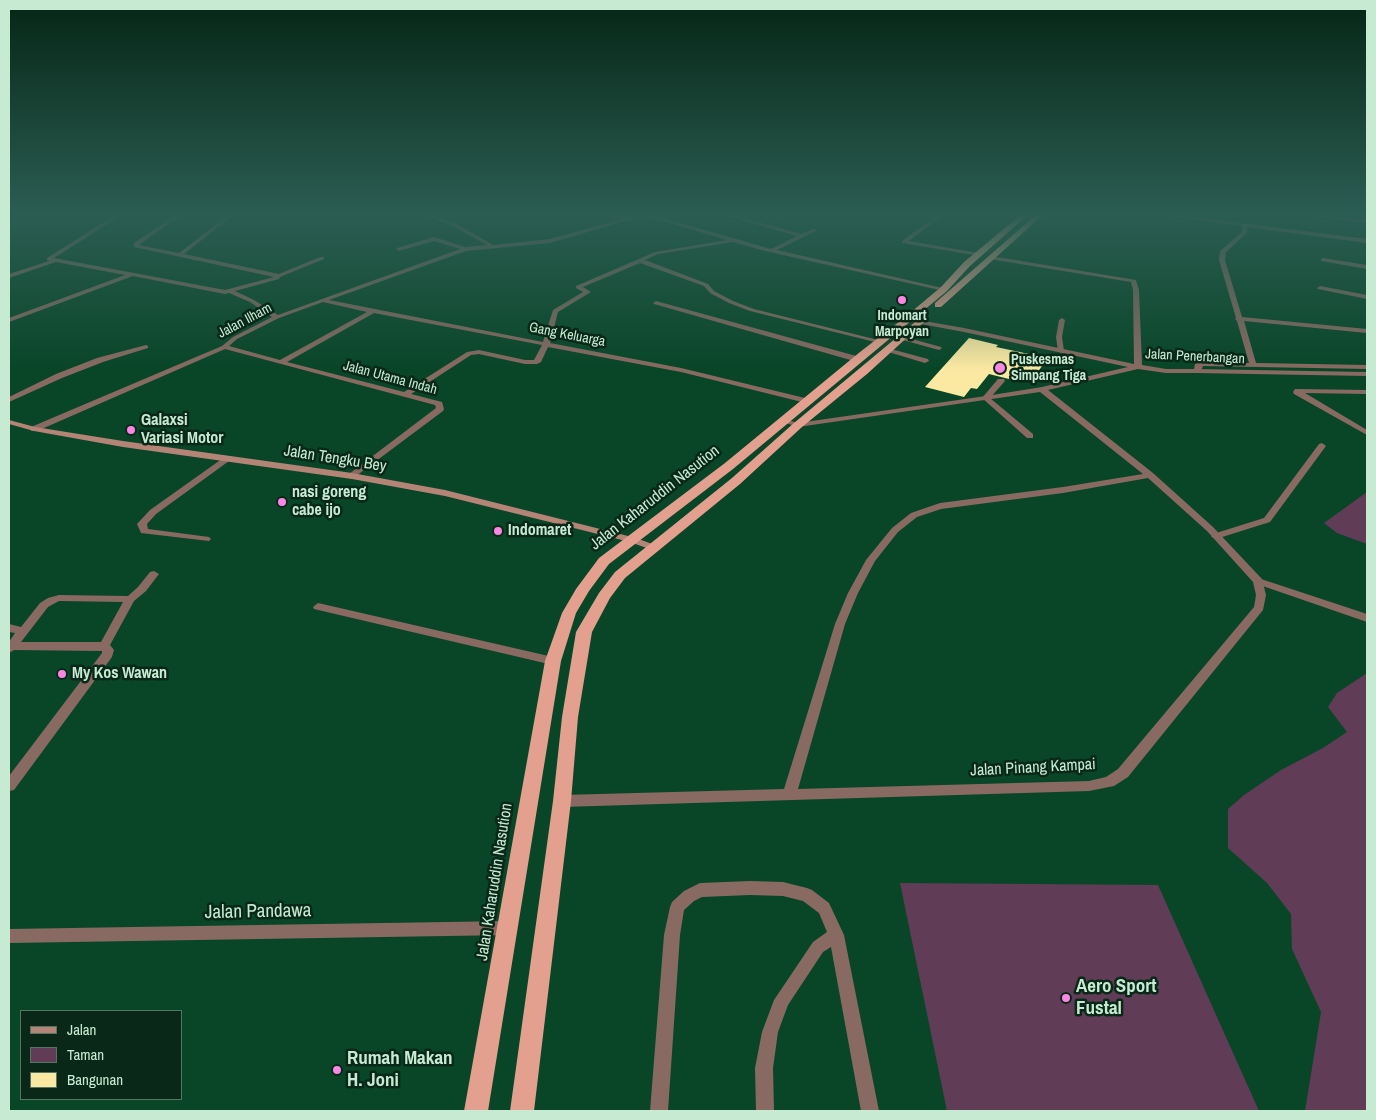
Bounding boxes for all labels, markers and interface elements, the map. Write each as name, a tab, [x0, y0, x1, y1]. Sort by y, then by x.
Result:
marker: Indomart Marpoyan	[896, 294, 908, 306]
street label: Jalan Ilham	[215, 300, 275, 342]
place label: Indomart Marpoyan	[875, 308, 929, 341]
street label: Gang Keluarga	[527, 319, 607, 351]
street label: Jalan Penerbangan	[1145, 346, 1245, 368]
place label: Puskesmas Simpang Tiga	[1011, 352, 1086, 384]
street label: Jalan Utama Indah	[341, 357, 439, 399]
marker: Puskesmas Simpang Tiga	[993, 361, 1007, 375]
place label: Galaxsi Variasi Motor	[141, 411, 223, 449]
marker: Galaxsi Variasi Motor	[125, 424, 137, 436]
street label: Jalan Tengku Bey	[282, 441, 388, 477]
street label: Jalan Kaharuddin Nasution	[586, 441, 724, 555]
place label: nasi goreng cabe ijo	[292, 483, 366, 521]
marker: nasi goreng cabe ijo	[276, 496, 288, 508]
place label: Indomaret	[508, 521, 571, 541]
marker: Indomaret	[492, 525, 504, 537]
place label: My Kos Wawan	[72, 664, 167, 684]
marker: My Kos Wawan	[56, 668, 68, 680]
street label: Jalan Pinang Kampai	[970, 755, 1096, 781]
street label: Jalan Kaharuddin Nasution	[473, 802, 517, 962]
street label: Jalan Pandawa	[205, 900, 311, 924]
place label: Aero Sport Fustal	[1076, 976, 1157, 1020]
marker: Aero Sport Fustal	[1060, 992, 1072, 1004]
legend	[20, 1010, 182, 1100]
text: Jalan	[67, 1019, 96, 1040]
text: Taman	[67, 1044, 104, 1065]
place label: Rumah Makan H. Joni	[347, 1048, 453, 1092]
marker: Rumah Makan H. Joni	[331, 1064, 343, 1076]
text: Bangunan	[67, 1069, 123, 1090]

